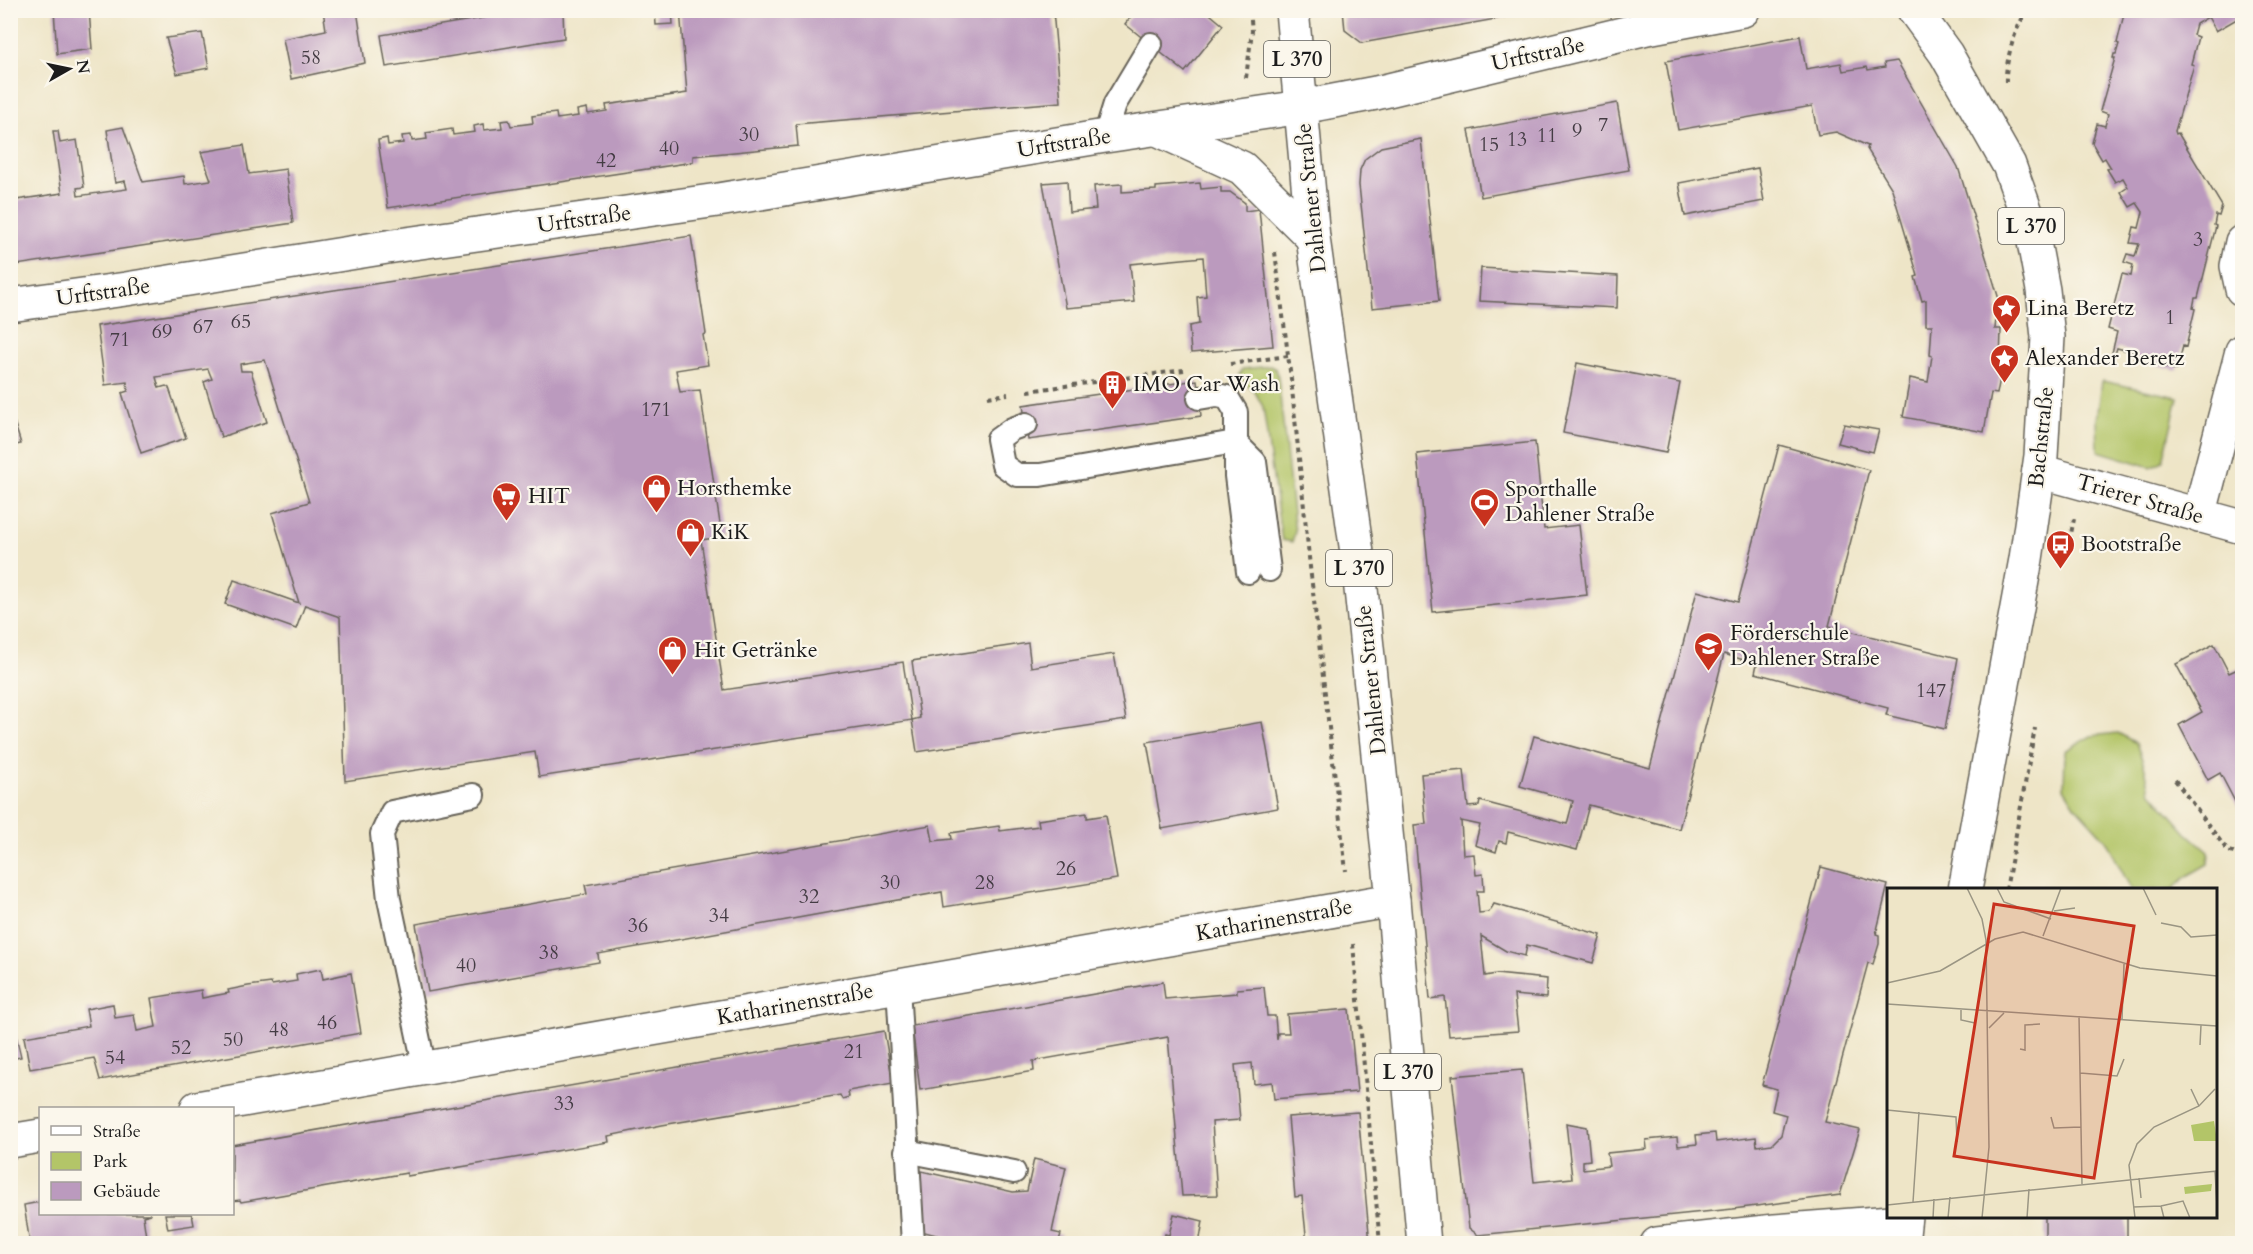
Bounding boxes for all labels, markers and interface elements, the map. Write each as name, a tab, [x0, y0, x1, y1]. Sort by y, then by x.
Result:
street label: Urftstraße	[1489, 29, 1587, 79]
north arrow	[39, 39, 99, 99]
road number: L 370	[1264, 41, 1330, 77]
house number: 58	[301, 44, 321, 71]
text: N	[71, 58, 95, 75]
house number: 7	[1598, 111, 1608, 138]
house number: 9	[1572, 117, 1582, 144]
house number: 30	[739, 121, 759, 148]
street label: Urftstraße	[1015, 121, 1113, 165]
street label: Dahlener Straße	[1288, 122, 1334, 274]
house number: 11	[1537, 122, 1557, 149]
house number: 13	[1507, 126, 1527, 153]
house number: 15	[1479, 131, 1499, 158]
house number: 40	[659, 135, 679, 162]
house number: 42	[596, 147, 616, 174]
street label: Urftstraße	[535, 198, 633, 240]
road number: L 370	[1998, 208, 2064, 244]
house number: 3	[2193, 226, 2203, 253]
street label: Urftstraße	[54, 271, 152, 313]
place icon: Lina Beretz	[1990, 292, 2022, 334]
place label: Lina Beretz	[2027, 293, 2134, 323]
house number: 1	[2165, 304, 2175, 331]
house number: 65	[231, 308, 251, 335]
house number: 67	[193, 313, 213, 340]
house number: 69	[152, 318, 172, 345]
house number: 71	[110, 326, 130, 353]
place icon: Alexander Beretz	[1988, 342, 2020, 384]
place label: Alexander Beretz	[2025, 343, 2185, 373]
building icon: IMO Car Wash	[1096, 368, 1128, 410]
place label: IMO Car Wash	[1133, 369, 1280, 399]
street label: Bachstraße	[2021, 385, 2061, 489]
house number: 171	[641, 396, 671, 423]
street label: Trierer Straße	[2073, 467, 2207, 531]
shop icon: Horsthemke	[640, 472, 672, 514]
place label: Horsthemke	[677, 473, 792, 503]
place label: Sporthalle Dahlener Straße	[1505, 474, 1655, 529]
supermarket icon: HIT	[491, 480, 523, 522]
place label: HIT	[528, 481, 570, 511]
sports icon: Sporthalle Dahlener Straße	[1468, 486, 1500, 528]
shop icon: KiK	[674, 516, 706, 558]
place label: KiK	[711, 517, 751, 547]
bus stop icon: Bootstraße	[2044, 528, 2076, 570]
place label: Bootstraße	[2081, 529, 2182, 559]
road number: L 370	[1326, 550, 1392, 586]
street label: Dahlener Straße	[1348, 604, 1394, 756]
place label: Förderschule Dahlener Straße	[1730, 618, 1880, 673]
school or university icon: Förderschule Dahlener Straße	[1693, 630, 1725, 672]
shop icon: Hit Getränke	[657, 634, 689, 676]
place label: Hit Getränke	[694, 635, 818, 665]
house number: 147	[1916, 677, 1946, 704]
house number: 26	[1056, 855, 1076, 882]
house number: 30	[880, 869, 900, 896]
house number: 28	[975, 869, 995, 896]
house number: 32	[799, 883, 819, 910]
inset map	[1887, 888, 2217, 1218]
street label: Katharinenstraße	[1193, 891, 1355, 949]
house number: 34	[709, 902, 729, 929]
house number: 36	[628, 912, 648, 939]
house number: 38	[539, 939, 559, 966]
house number: 40	[456, 952, 476, 979]
street label: Katharinenstraße	[714, 975, 876, 1033]
house number: 46	[317, 1009, 337, 1036]
house number: 48	[269, 1016, 289, 1043]
house number: 50	[223, 1026, 243, 1053]
house number: 52	[171, 1034, 191, 1061]
house number: 21	[844, 1038, 864, 1065]
house number: 54	[105, 1044, 125, 1071]
road number: L 370	[1375, 1054, 1441, 1090]
house number: 33	[554, 1090, 574, 1117]
legend	[39, 1107, 234, 1215]
text: Straße	[93, 1119, 141, 1144]
text: Park	[93, 1149, 128, 1174]
text: Gebäude	[93, 1179, 161, 1204]

